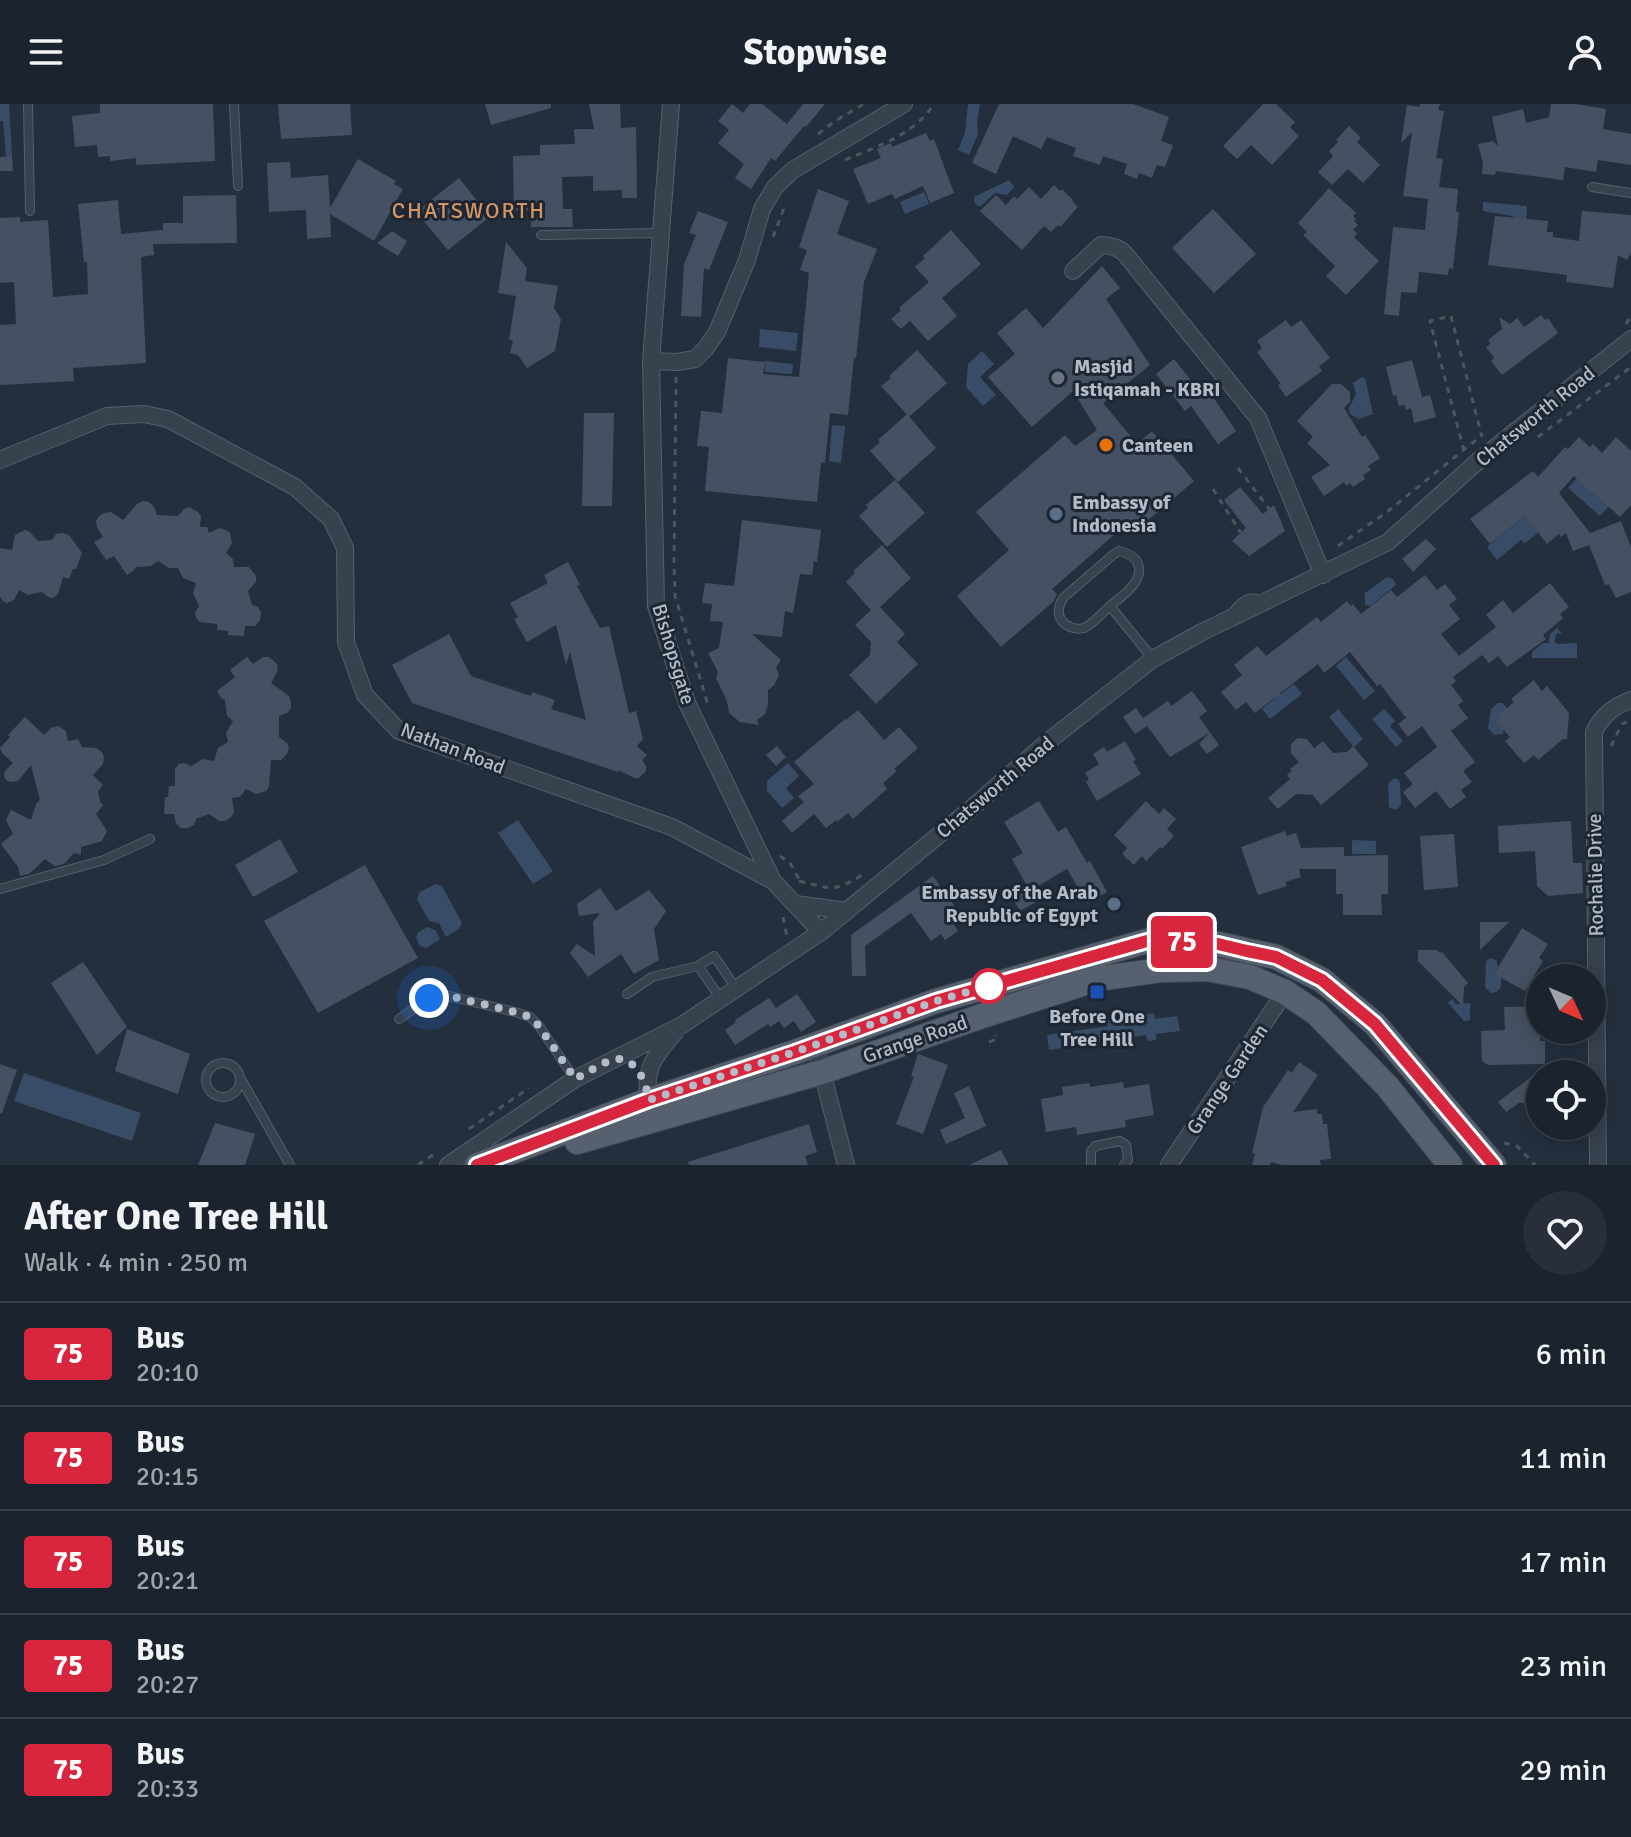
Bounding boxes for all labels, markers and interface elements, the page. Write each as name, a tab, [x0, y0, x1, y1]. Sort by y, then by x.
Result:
icon: menu	[24, 30, 68, 74]
text: Stopwise	[744, 30, 887, 75]
icon: person	[1563, 30, 1607, 74]
district label: CHATSWORTH	[392, 197, 546, 224]
place label: Masjid Istiqamah - KBRI	[1074, 354, 1221, 402]
street label: Chatsworth Road	[1471, 361, 1600, 472]
marker: Masjid Istiqamah - KBRI	[1049, 369, 1067, 387]
place label: Canteen	[1122, 433, 1194, 458]
marker: Canteen	[1097, 436, 1115, 454]
place label: Embassy of Indonesia	[1072, 490, 1172, 538]
marker: Embassy of Indonesia	[1047, 505, 1065, 523]
street label: Bishopsgate	[646, 601, 701, 708]
street label: Nathan Road	[397, 717, 508, 780]
street label: Chatsworth Road	[931, 731, 1059, 844]
street label: Rochalie Drive	[1582, 813, 1609, 937]
place label: Embassy of the Arab Republic of Egypt	[921, 880, 1099, 928]
marker: Embassy of the Arab Republic of Egypt	[1105, 895, 1123, 913]
line badge: 75	[1146, 916, 1218, 968]
text: 75	[1167, 925, 1197, 959]
north arrow	[1526, 964, 1606, 1044]
map controls	[1526, 964, 1606, 1140]
unlabelled marker	[972, 969, 1006, 1003]
your location	[409, 978, 449, 1018]
marker: Before One Tree Hill	[1088, 983, 1106, 1001]
place label: Before One Tree Hill	[1049, 1004, 1145, 1052]
street label: Grange Road	[860, 1010, 971, 1069]
street label: Grange Garden	[1181, 1019, 1274, 1139]
button: locate	[1526, 1060, 1606, 1140]
button: heart	[1523, 1191, 1607, 1275]
text: After One Tree Hill	[24, 1193, 328, 1240]
text: Walk · 4 min · 250 m	[24, 1247, 248, 1279]
text: Bus	[136, 1320, 184, 1357]
text: 6 min	[1536, 1336, 1607, 1373]
text: 75	[53, 1337, 83, 1371]
text: 20:10	[136, 1357, 199, 1389]
text: Bus	[136, 1424, 184, 1461]
text: 11 min	[1520, 1440, 1607, 1477]
text: 75	[53, 1441, 83, 1475]
text: 20:15	[136, 1461, 199, 1493]
text: Bus	[136, 1528, 184, 1565]
text: 17 min	[1520, 1544, 1607, 1581]
text: 75	[53, 1545, 83, 1579]
text: 20:21	[136, 1565, 199, 1597]
text: Bus	[136, 1632, 184, 1669]
text: 23 min	[1520, 1648, 1607, 1685]
text: 75	[53, 1649, 83, 1683]
text: 20:27	[136, 1669, 199, 1701]
text: Bus	[136, 1736, 184, 1773]
text: 29 min	[1520, 1752, 1607, 1789]
text: 75	[53, 1753, 83, 1787]
text: 20:33	[136, 1773, 199, 1805]

